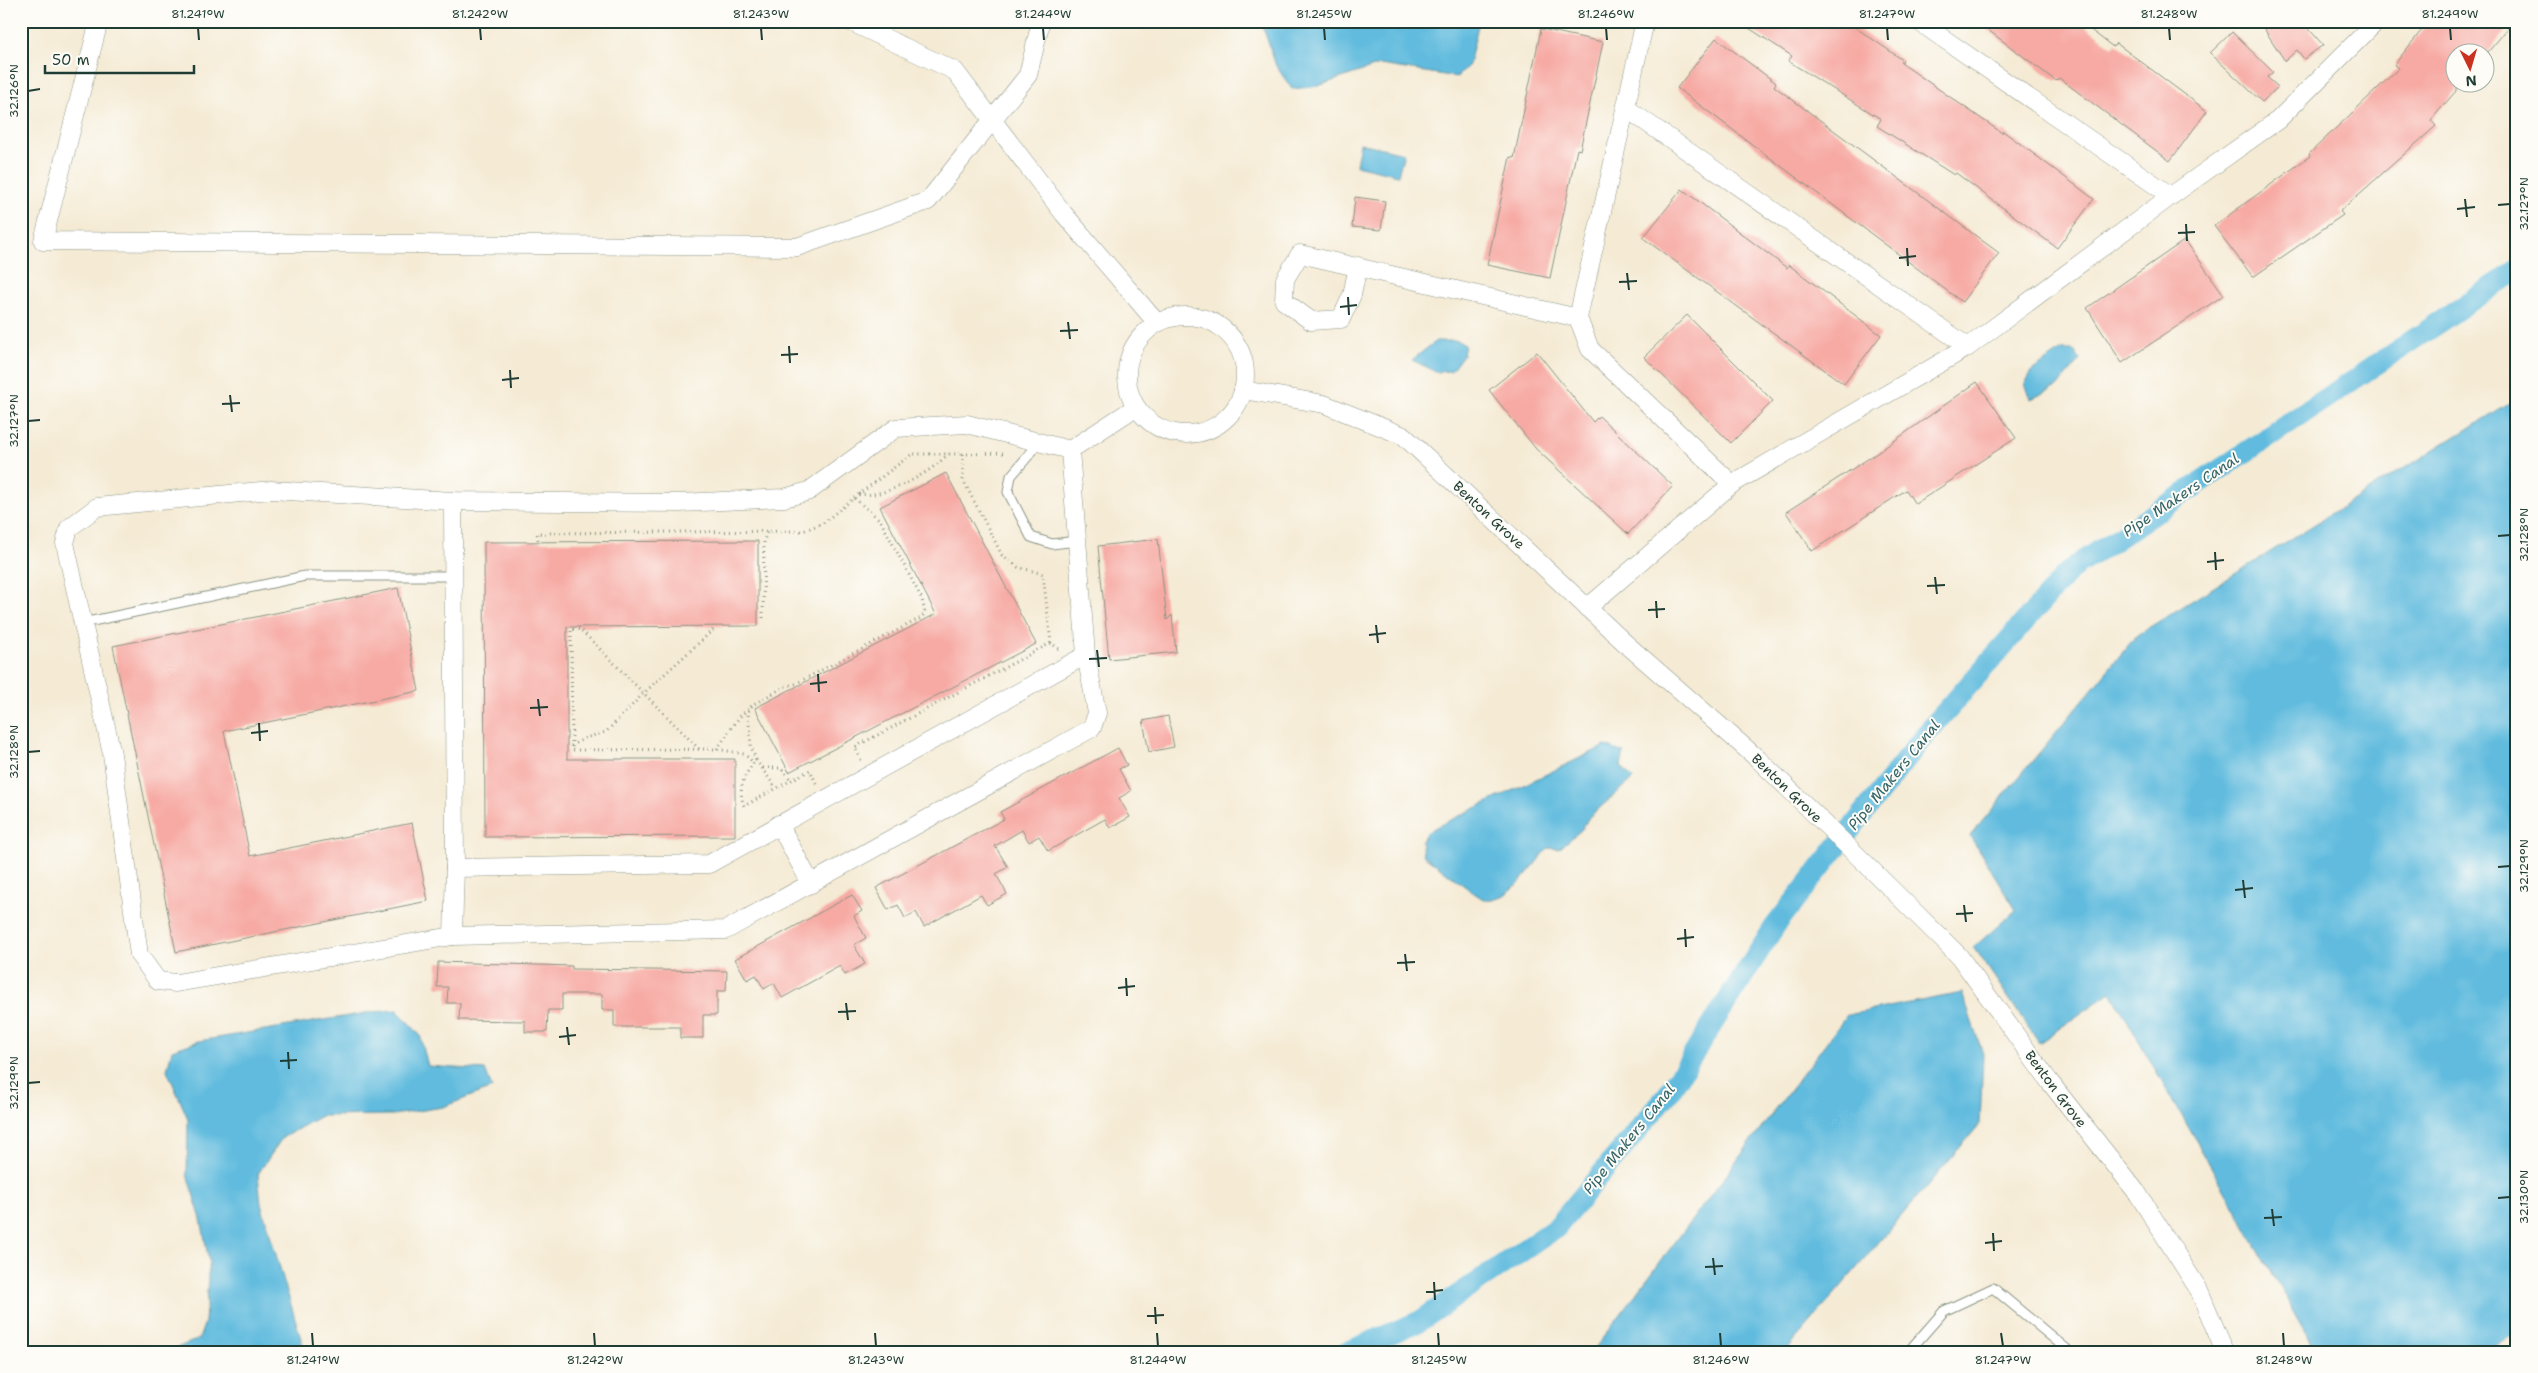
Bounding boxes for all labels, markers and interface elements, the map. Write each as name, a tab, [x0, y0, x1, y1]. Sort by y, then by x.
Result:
text: 81.241°W	[171, 6, 225, 22]
text: 81.242°W	[452, 6, 508, 22]
text: 81.243°W	[733, 6, 789, 22]
text: 81.244°W	[1014, 6, 1072, 22]
text: 81.245°W	[1296, 6, 1352, 22]
text: 81.246°W	[1577, 6, 1635, 22]
text: 81.247°W	[1859, 6, 1915, 22]
text: 81.248°W	[2140, 6, 2198, 22]
text: 81.249°W	[2422, 6, 2478, 22]
scale bar	[45, 42, 194, 74]
north arrow	[2446, 42, 2496, 92]
text: 50 m	[52, 50, 90, 70]
text: 32.126°N	[6, 64, 22, 118]
text: N	[2465, 72, 2477, 90]
text: 32.127°N	[2516, 177, 2532, 231]
text: 32.127°N	[6, 394, 22, 448]
water label: Pipe Makers Canal	[2119, 449, 2243, 541]
street label: Benton Grove	[1449, 477, 1529, 553]
text: 32.128°N	[2516, 508, 2532, 562]
water label: Pipe Makers Canal	[1843, 716, 1945, 834]
text: 32.128°N	[6, 725, 22, 779]
street label: Benton Grove	[1748, 750, 1826, 826]
text: 32.129°N	[2516, 839, 2532, 893]
street label: Benton Grove	[2021, 1047, 2091, 1131]
text: 32.129°N	[6, 1056, 22, 1110]
water label: Pipe Makers Canal	[1578, 1080, 1680, 1198]
text: 32.130°N	[2516, 1170, 2532, 1224]
text: 81.241°W	[286, 1352, 340, 1368]
text: 81.242°W	[567, 1352, 623, 1368]
text: 81.243°W	[848, 1352, 904, 1368]
text: 81.244°W	[1129, 1352, 1187, 1368]
text: 81.245°W	[1411, 1352, 1467, 1368]
text: 81.246°W	[1692, 1352, 1750, 1368]
text: 81.247°W	[1975, 1352, 2031, 1368]
text: 81.248°W	[2255, 1352, 2313, 1368]

